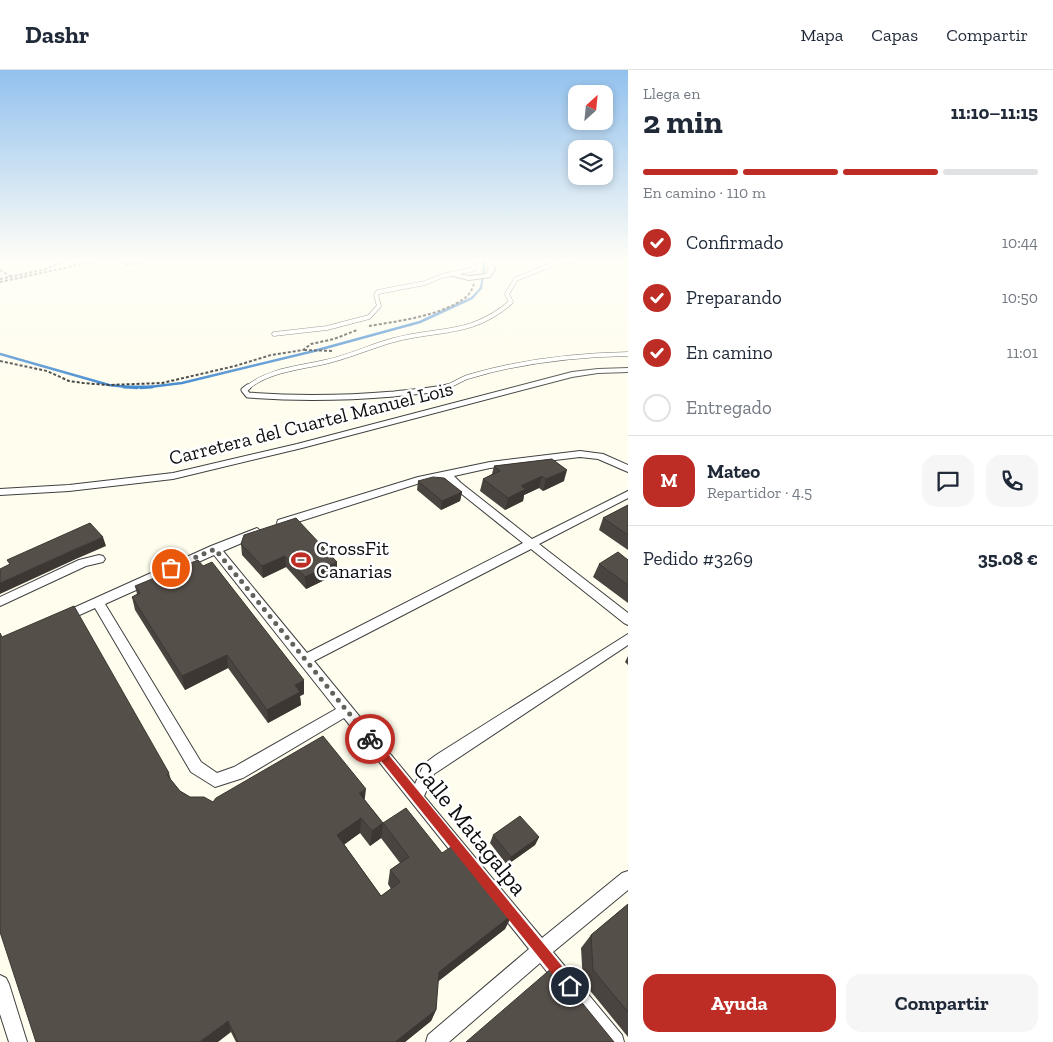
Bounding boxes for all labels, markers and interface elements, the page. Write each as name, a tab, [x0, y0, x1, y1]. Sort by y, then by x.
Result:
text: Dashr	[25, 20, 89, 49]
text: Mapa	[800, 24, 843, 46]
text: Capas	[871, 24, 918, 46]
text: Compartir	[946, 24, 1028, 46]
text: Llega en	[643, 84, 700, 103]
north arrow	[568, 85, 612, 130]
map controls	[568, 85, 613, 185]
text: 11:10–11:15	[951, 101, 1038, 124]
text: 2 min	[643, 103, 723, 141]
button: layers	[568, 140, 613, 185]
text: En camino · 110 m	[643, 183, 766, 202]
icon: check	[643, 229, 671, 257]
text: Confirmado	[686, 231, 783, 254]
text: 10:44	[1002, 233, 1038, 252]
icon: check	[643, 284, 671, 312]
text: Preparando	[686, 286, 782, 309]
text: 10:50	[1002, 288, 1038, 307]
icon: check	[643, 339, 671, 367]
text: En camino	[686, 341, 773, 364]
text: 11:01	[1007, 343, 1038, 362]
street label: Carretera del Cuartel Manuel Lois	[166, 376, 456, 470]
text: Entregado	[686, 396, 772, 419]
button: chat	[922, 455, 974, 507]
button: phone	[986, 455, 1038, 507]
text: Mateo	[707, 460, 760, 483]
text: M	[660, 469, 678, 492]
text: Repartidor · 4.5	[707, 483, 812, 502]
place label: CrossFit Canarias	[316, 536, 392, 583]
pin	[150, 547, 192, 589]
text: Pedido #3269	[643, 547, 753, 570]
text: 35.08 €	[978, 547, 1038, 570]
sports icon: CrossFit Canarias	[290, 549, 312, 571]
icon: bag	[157, 554, 185, 582]
courier	[345, 714, 395, 764]
icon: bike	[356, 725, 384, 753]
street label: Calle Matagalpa	[407, 754, 534, 901]
pin	[549, 965, 591, 1007]
icon: home	[556, 972, 584, 1000]
button: Ayuda	[643, 974, 836, 1032]
button: Compartir	[846, 974, 1038, 1032]

